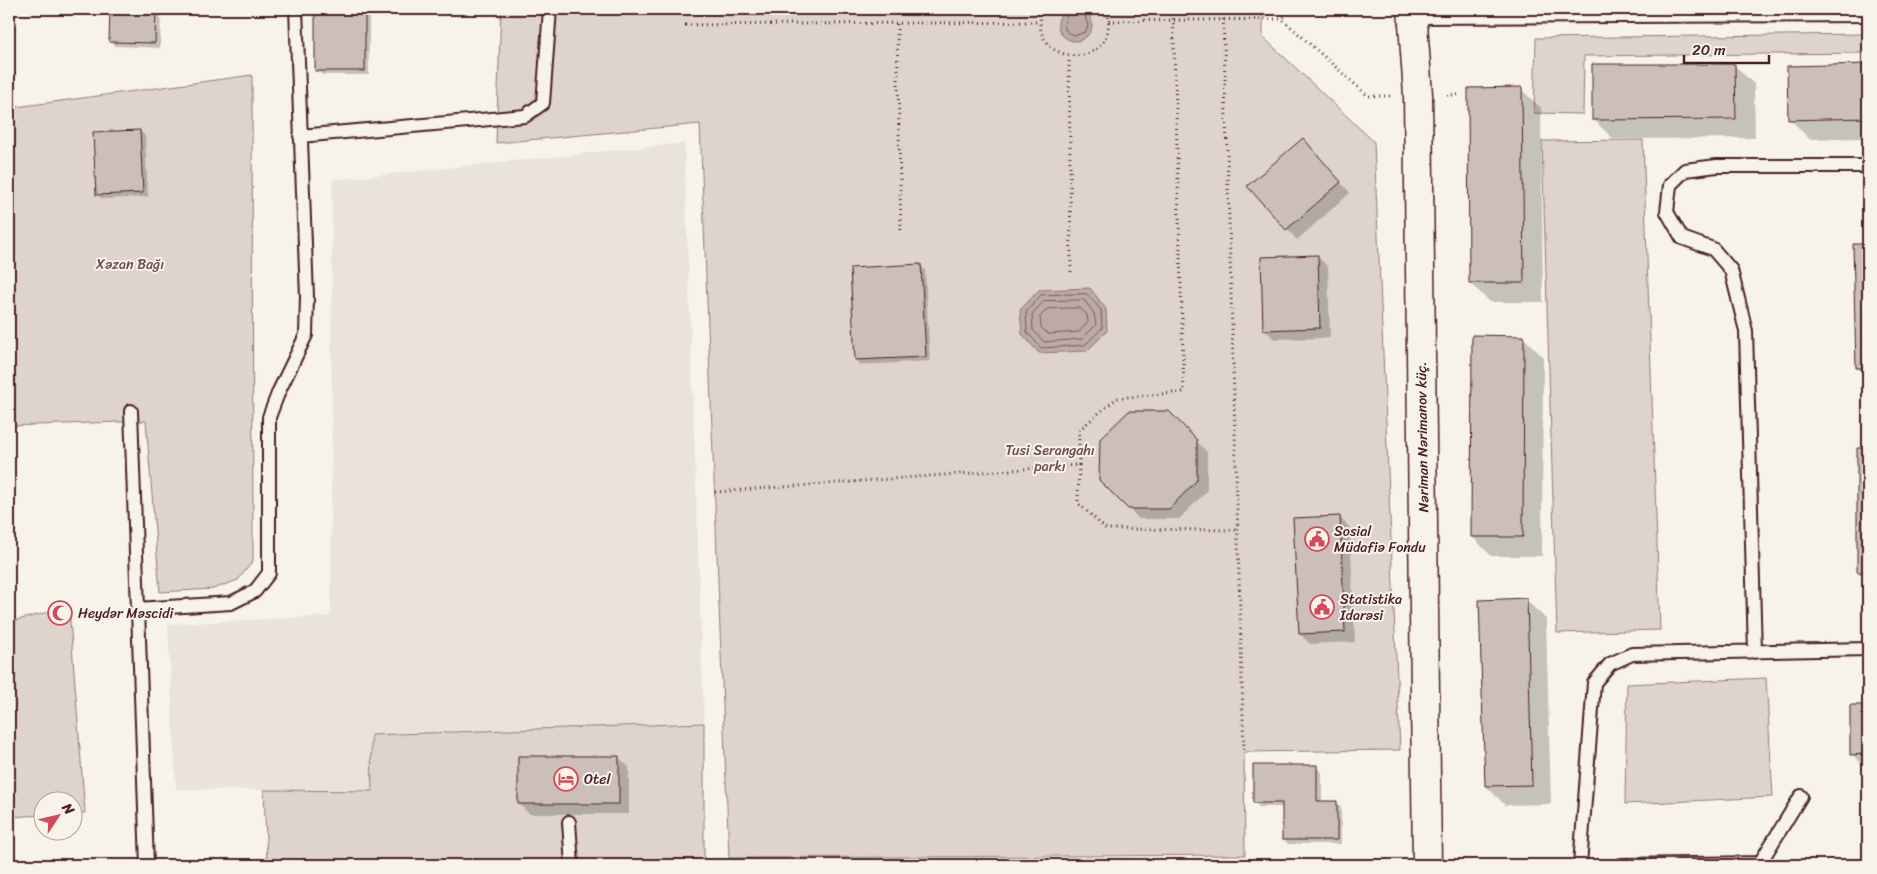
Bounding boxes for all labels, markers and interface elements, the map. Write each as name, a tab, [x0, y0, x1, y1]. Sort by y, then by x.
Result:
scale bar	[1684, 32, 1770, 64]
text: 20 m	[1692, 37, 1726, 63]
park label: Xəzan Bağı	[95, 252, 164, 277]
street label: Nəriman Nərimanov küç.	[1409, 361, 1436, 513]
park label: Tusi Serangahı parkı	[1005, 438, 1095, 479]
place label: Sosial Müdafiə Fondu	[1334, 519, 1426, 560]
public building icon: Sosial Müdafiə Fondu	[1304, 526, 1330, 552]
place label: Statistika Idarəsi	[1339, 587, 1402, 628]
public building icon: Statistika Idarəsi	[1309, 594, 1335, 620]
mosque icon: Heydər Məscidi	[47, 600, 73, 626]
place label: Heydər Məscidi	[78, 601, 175, 626]
hotel icon: Otel	[553, 766, 579, 792]
place label: Otel	[584, 767, 611, 792]
north arrow	[32, 792, 82, 842]
text: N	[55, 797, 81, 820]

